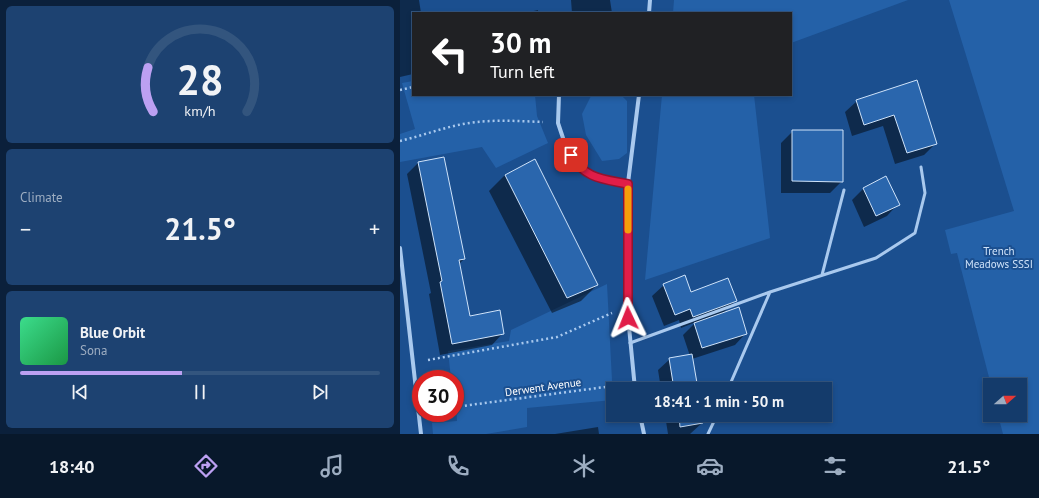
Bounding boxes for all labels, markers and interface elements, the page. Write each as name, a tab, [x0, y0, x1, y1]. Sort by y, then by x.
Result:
text: 30 m	[490, 24, 551, 61]
icon: left	[424, 28, 476, 80]
text: 28	[176, 53, 224, 106]
text: Turn left	[490, 60, 555, 83]
text: km/h	[184, 101, 216, 120]
pin	[554, 138, 588, 172]
icon: arrive	[560, 144, 582, 166]
text: Climate	[20, 189, 63, 206]
text: 21.5°	[164, 209, 236, 248]
text: −	[20, 215, 31, 243]
text: +	[369, 215, 380, 243]
park label: Trench Meadows SSSI	[965, 244, 1033, 271]
position arrow	[607, 297, 649, 339]
text: Blue Orbit	[80, 323, 145, 342]
text: Sona	[80, 342, 107, 359]
speed limit sign: 30	[412, 370, 464, 422]
street label: Derwent Avenue	[504, 375, 582, 399]
north arrow	[983, 378, 1027, 422]
map controls	[983, 378, 1027, 422]
icon: previous	[69, 381, 91, 403]
icon: pause	[189, 381, 211, 403]
icon: next	[309, 381, 331, 403]
text: 18:41 · 1 min · 50 m	[654, 392, 784, 411]
icon: directions	[192, 452, 220, 480]
icon: music	[318, 452, 346, 480]
icon: phone	[444, 452, 472, 480]
icon: climate	[570, 452, 598, 480]
icon: car	[696, 452, 724, 480]
icon: filters	[821, 452, 849, 480]
text: 18:40	[49, 455, 95, 478]
text: 21.5°	[947, 455, 990, 478]

